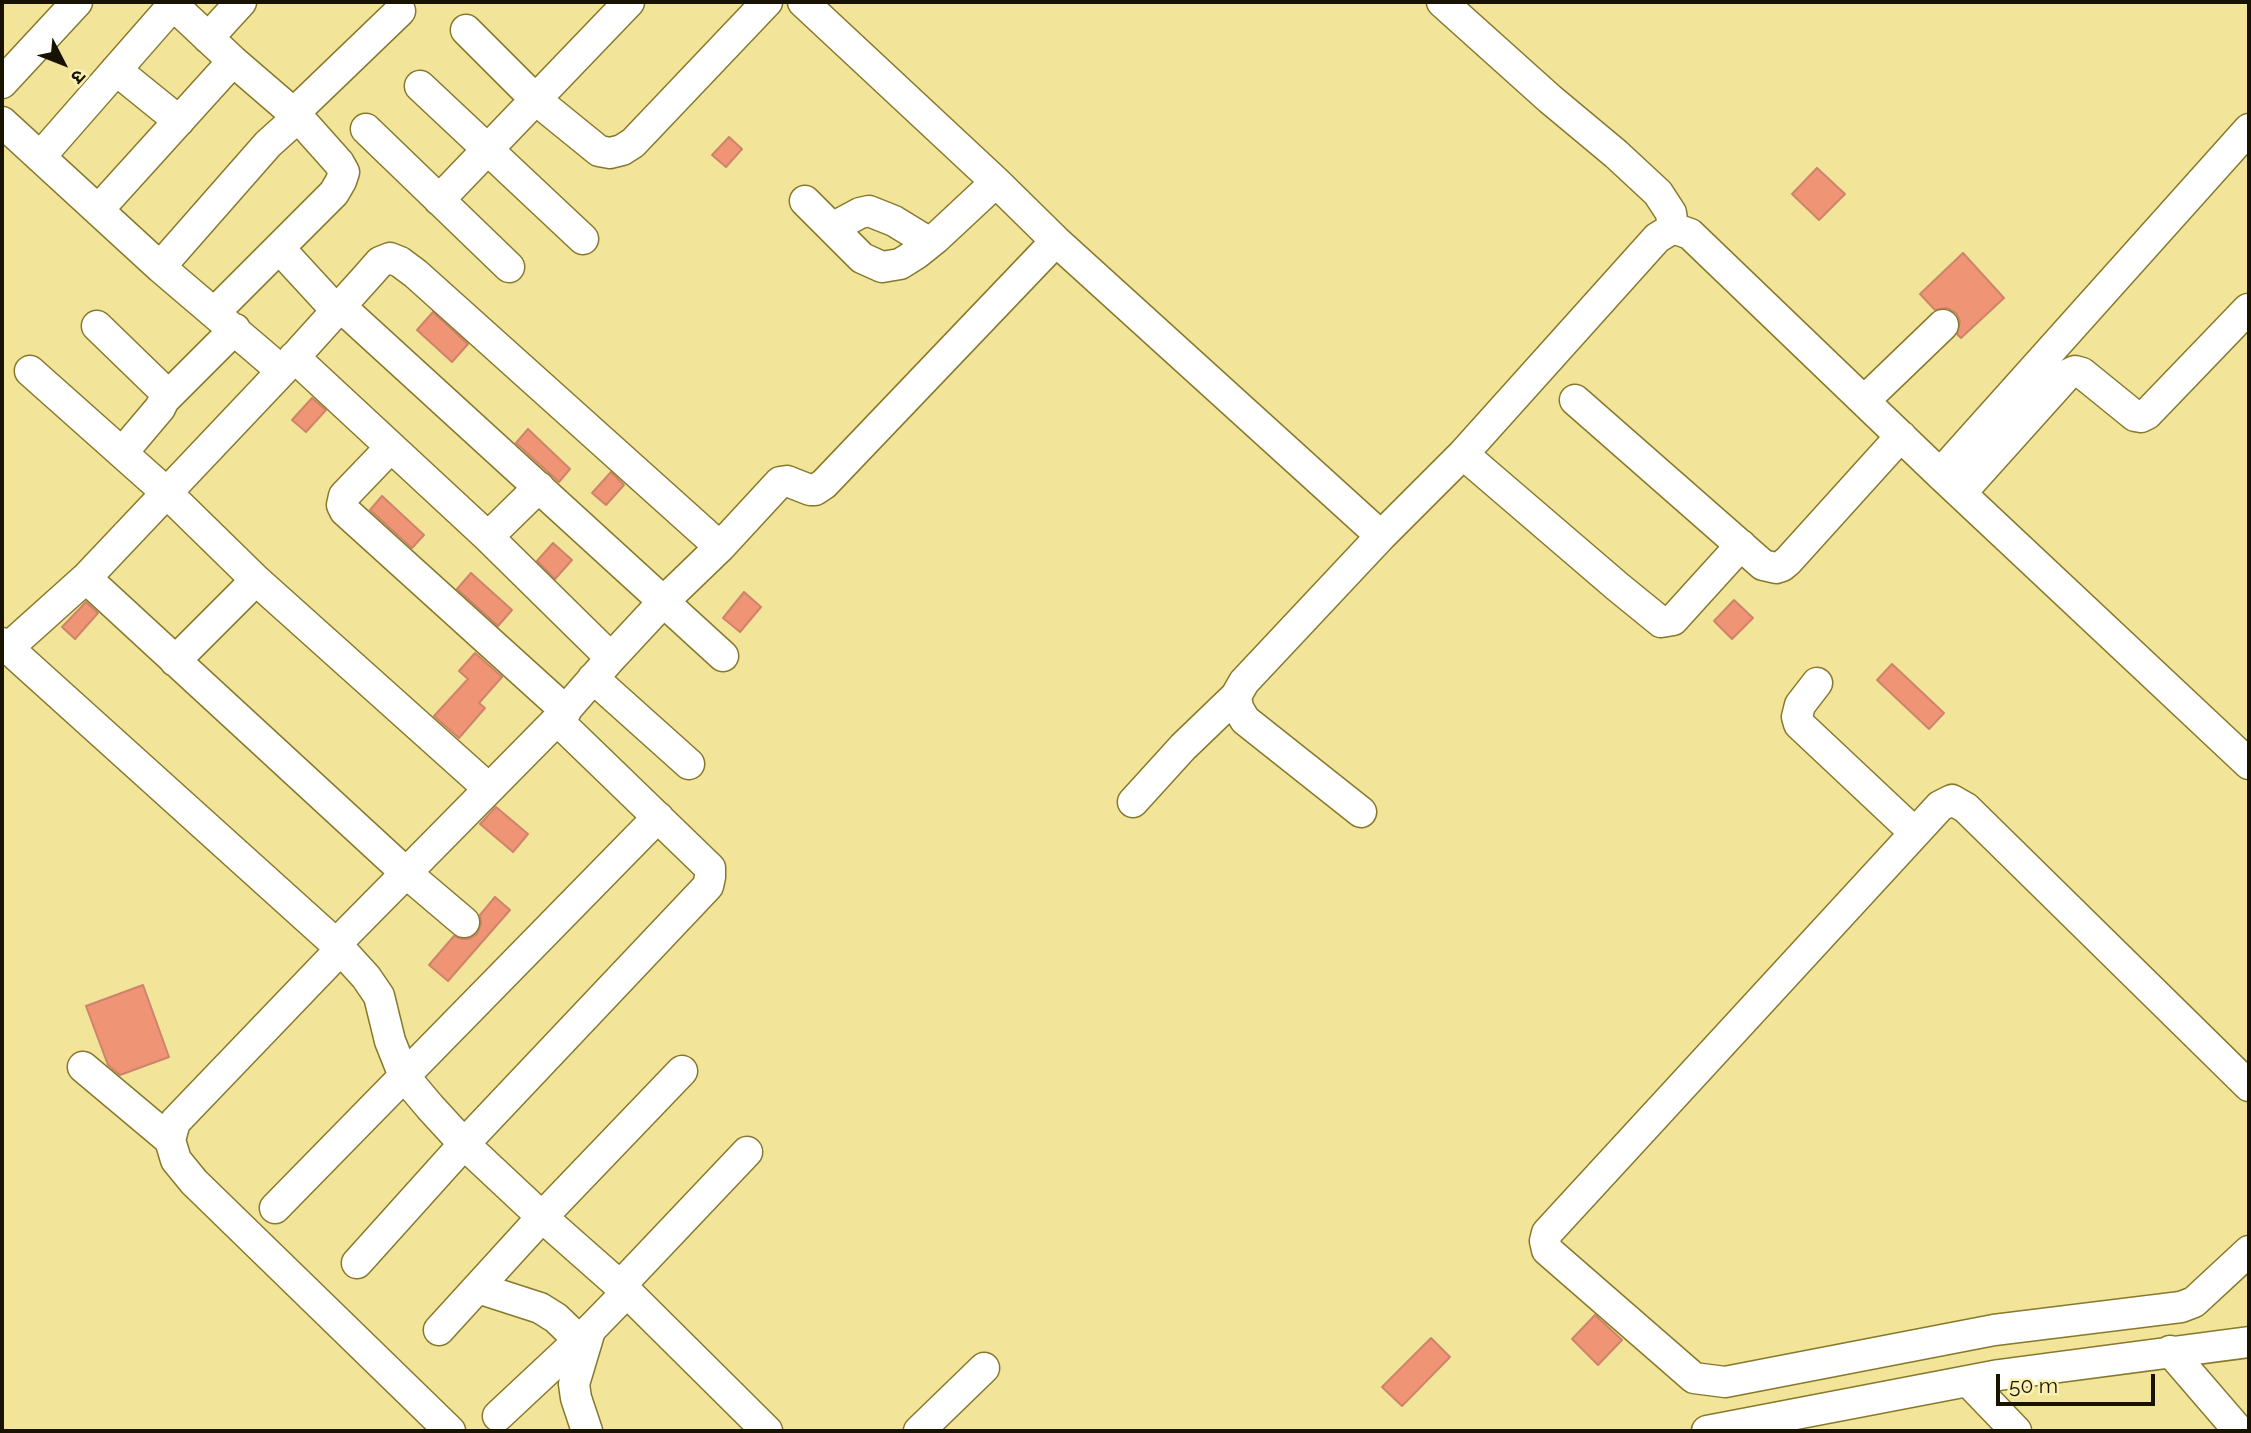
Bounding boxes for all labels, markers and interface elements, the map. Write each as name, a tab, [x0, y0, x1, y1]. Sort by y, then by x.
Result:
north arrow	[28, 28, 98, 98]
text: उ	[67, 66, 91, 89]
scale bar	[1999, 1360, 2158, 1404]
text: 50 m	[2009, 1373, 2058, 1398]

